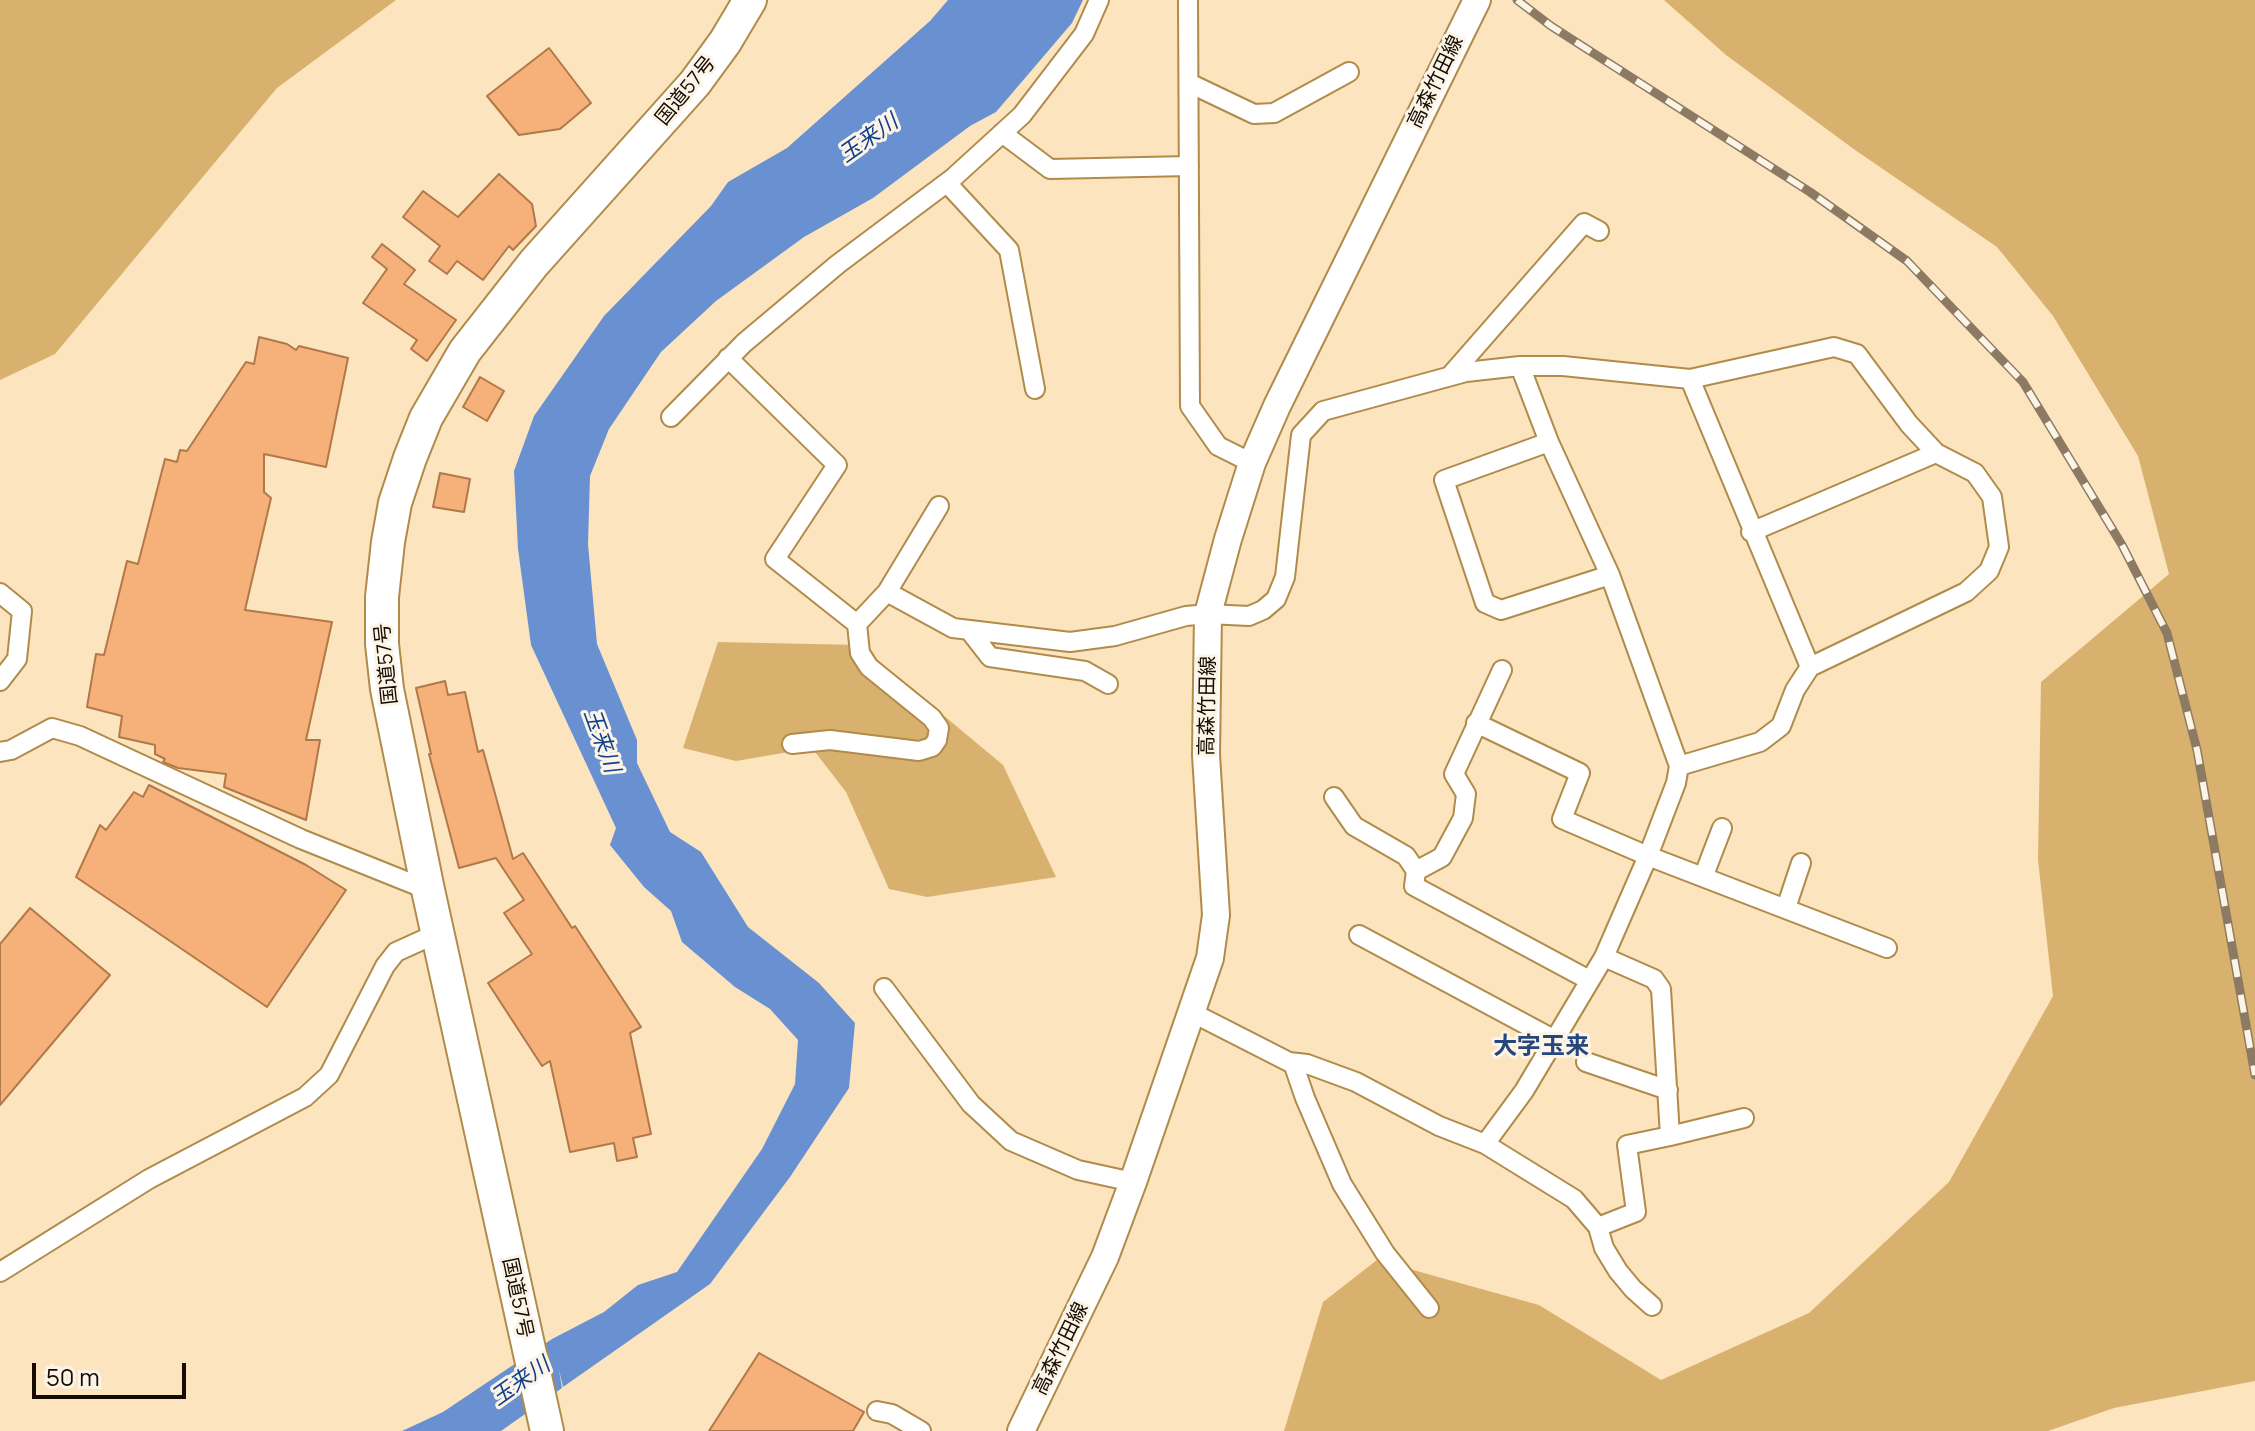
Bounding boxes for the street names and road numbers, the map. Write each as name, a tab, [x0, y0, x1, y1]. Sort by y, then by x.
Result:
street label: 高森竹田線	[1403, 32, 1469, 132]
street label: 国道57号	[651, 52, 721, 130]
street label: 国道57号	[371, 622, 403, 706]
street label: 高森竹田線	[1195, 656, 1221, 756]
street label: 国道57号	[497, 1256, 537, 1340]
street label: 高森竹田線	[1028, 1299, 1094, 1399]

